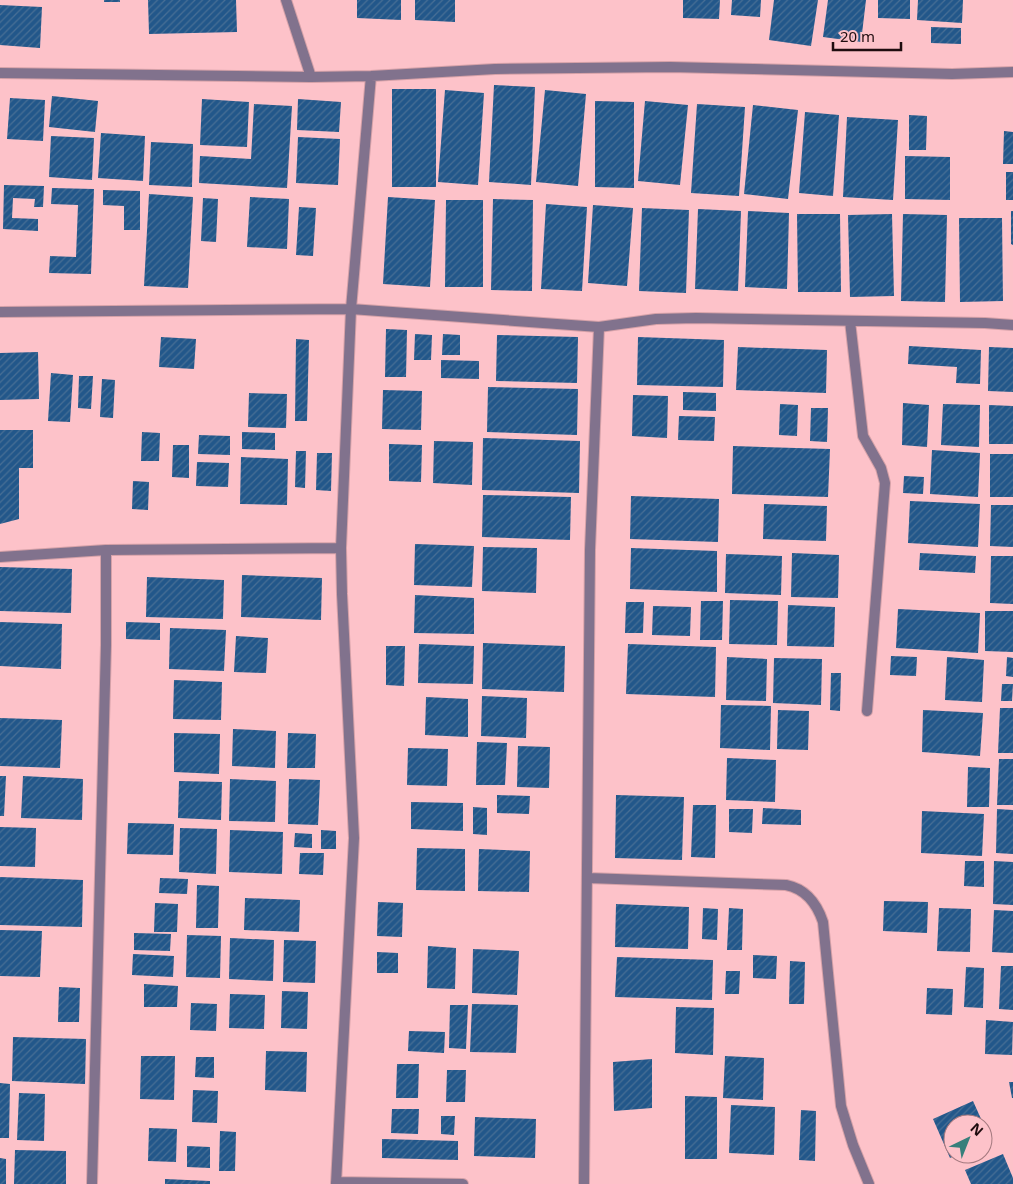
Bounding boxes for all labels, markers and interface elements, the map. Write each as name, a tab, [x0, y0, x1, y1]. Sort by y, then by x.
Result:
scale bar	[833, 20, 900, 52]
text: 20 m	[840, 26, 875, 46]
north arrow	[943, 1114, 993, 1164]
text: N	[967, 1118, 988, 1140]

